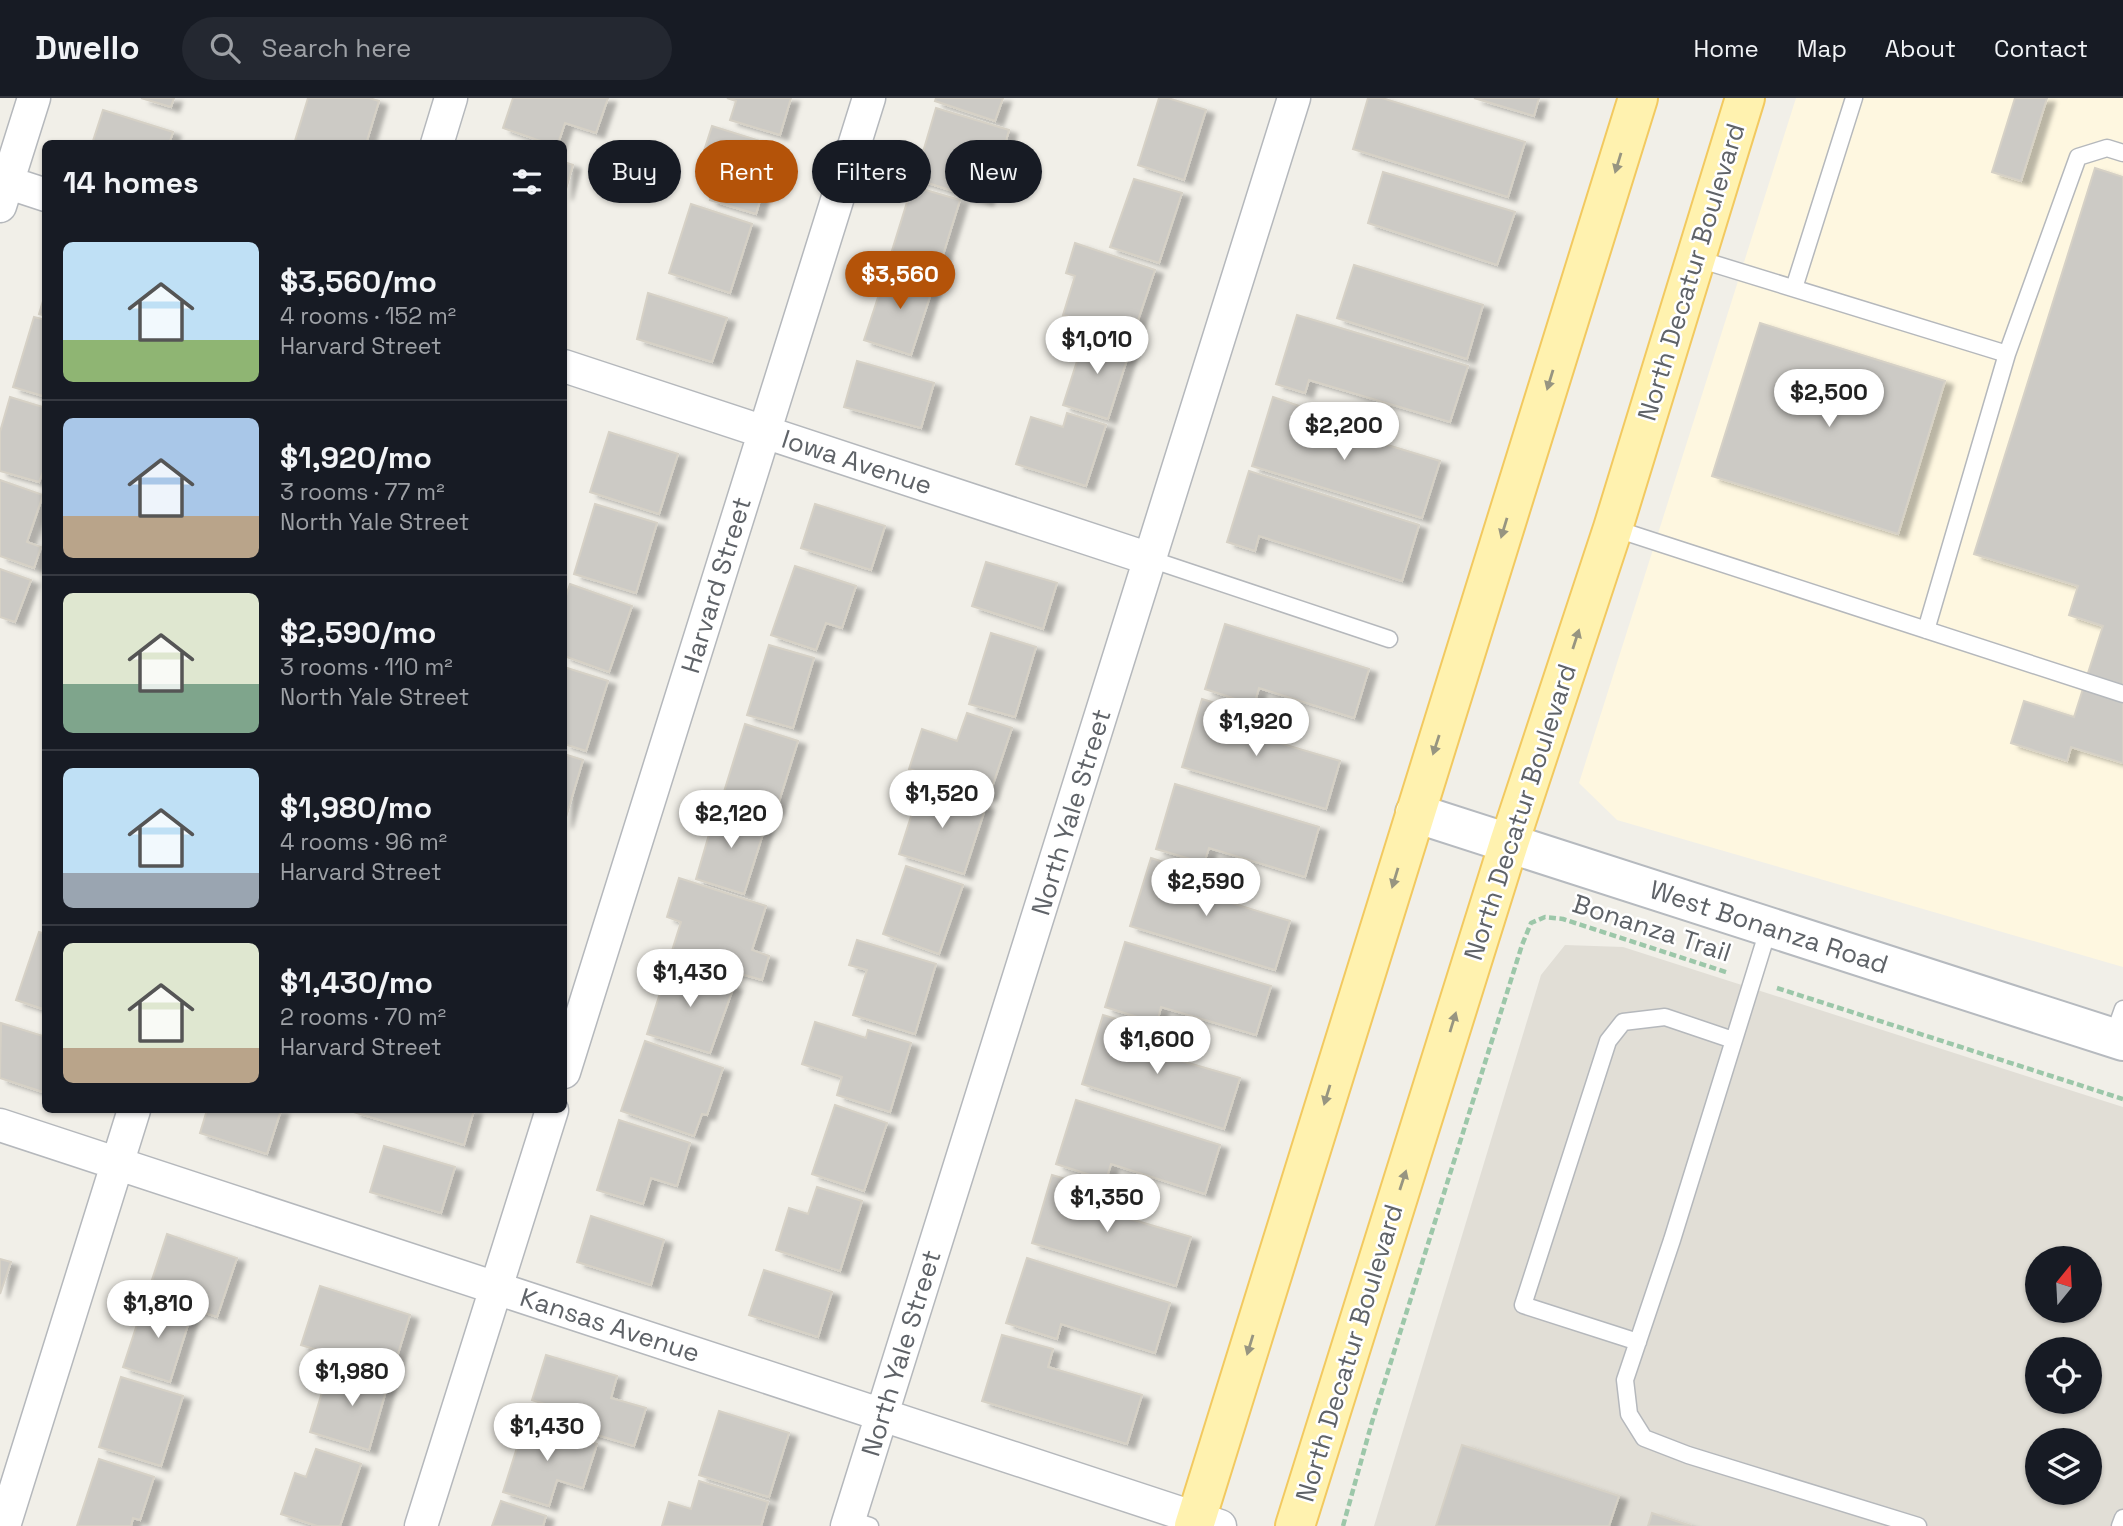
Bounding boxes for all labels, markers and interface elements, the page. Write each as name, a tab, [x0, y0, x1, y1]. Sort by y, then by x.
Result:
search box	[182, 17, 672, 80]
text: Dwello	[35, 27, 140, 69]
icon: search	[206, 29, 244, 67]
text: Search here	[262, 31, 411, 65]
text: Home	[1693, 33, 1759, 64]
text: Map	[1797, 33, 1847, 64]
text: About	[1885, 33, 1956, 64]
text: Contact	[1994, 33, 2088, 64]
street label: North Decatur Boulevard	[1630, 119, 1752, 425]
chip: Buy	[588, 140, 681, 203]
chip: Rent	[695, 140, 798, 203]
chip: Filters	[812, 140, 931, 203]
chip: New	[945, 140, 1042, 203]
one-way arrow	[1612, 153, 1623, 174]
text: 14 homes	[63, 163, 199, 202]
icon: filters	[508, 163, 546, 201]
pin: $3,560	[843, 252, 957, 311]
text: $3,560	[861, 259, 939, 289]
text: $3,560/mo	[280, 262, 437, 301]
icon: home	[119, 270, 203, 354]
text: 4 rooms · 152 m²	[280, 301, 456, 331]
pin: $1,010	[1040, 316, 1154, 376]
text: $1,010	[1061, 324, 1133, 354]
text: Harvard Street	[280, 331, 442, 361]
one-way arrow	[1545, 370, 1555, 391]
pin: $2,500	[1772, 370, 1886, 429]
text: $2,500	[1790, 377, 1868, 407]
pin: $2,200	[1287, 402, 1401, 462]
text: $2,200	[1305, 410, 1383, 440]
street label: Iowa Avenue	[778, 422, 936, 502]
text: $1,920/mo	[280, 438, 432, 477]
icon: home	[119, 446, 203, 530]
text: 3 rooms · 77 m²	[280, 477, 445, 507]
street label: Harvard Street	[673, 493, 759, 677]
text: North Yale Street	[280, 507, 469, 537]
one-way arrow	[1499, 518, 1509, 539]
text: $2,590/mo	[280, 613, 436, 652]
icon: home	[119, 621, 203, 705]
one-way arrow	[1572, 628, 1582, 649]
text: 3 rooms · 110 m²	[280, 652, 453, 682]
street label: North Decatur Boulevard	[1456, 660, 1584, 964]
text: North Yale Street	[280, 682, 469, 712]
pin: $1,920	[1199, 698, 1313, 758]
street label: North Yale Street	[1023, 705, 1119, 919]
text: $1,920	[1219, 706, 1293, 736]
one-way arrow	[1431, 735, 1441, 756]
pin: $1,520	[885, 770, 999, 830]
text: $1,520	[905, 778, 979, 808]
text: $1,980/mo	[280, 788, 432, 827]
pin: $2,120	[674, 790, 788, 850]
icon: home	[119, 796, 203, 880]
text: $2,120	[695, 798, 767, 828]
text: 4 rooms · 96 m²	[280, 827, 447, 857]
text: Harvard Street	[280, 857, 442, 887]
pin: $2,590	[1149, 858, 1263, 918]
text: $2,590	[1167, 866, 1245, 896]
one-way arrow	[1389, 868, 1400, 889]
street label: West Bonanza Road	[1645, 872, 1893, 982]
street label: Bonanza Trail	[1568, 886, 1736, 970]
pin: $1,430	[633, 950, 747, 1009]
text: $1,430	[653, 957, 727, 987]
text: $1,430/mo	[280, 963, 433, 1002]
icon: home	[119, 971, 203, 1055]
text: 2 rooms · 70 m²	[280, 1002, 446, 1032]
one-way arrow	[1448, 1012, 1459, 1033]
pin: $1,600	[1100, 1016, 1214, 1076]
text: $1,600	[1120, 1024, 1194, 1054]
text: Harvard Street	[280, 1032, 442, 1062]
one-way arrow	[1321, 1085, 1332, 1106]
one-way arrow	[1398, 1170, 1409, 1191]
pin: $1,350	[1050, 1174, 1164, 1234]
text: $1,350	[1070, 1182, 1144, 1212]
street label: North Decatur Boulevard	[1288, 1200, 1410, 1506]
street label: North Yale Street	[853, 1246, 949, 1460]
north arrow	[2025, 1246, 2102, 1323]
map controls	[2025, 1246, 2102, 1505]
pin: $1,810	[101, 1280, 215, 1340]
street label: Kansas Avenue	[516, 1280, 704, 1370]
text: $1,810	[123, 1288, 193, 1318]
one-way arrow	[1244, 1334, 1254, 1355]
button: locate	[2025, 1337, 2102, 1414]
pin: $1,980	[295, 1348, 409, 1408]
text: $1,980	[315, 1356, 389, 1386]
pin: $1,430	[490, 1404, 604, 1463]
text: $1,430	[510, 1411, 584, 1441]
button: layers	[2025, 1428, 2102, 1505]

